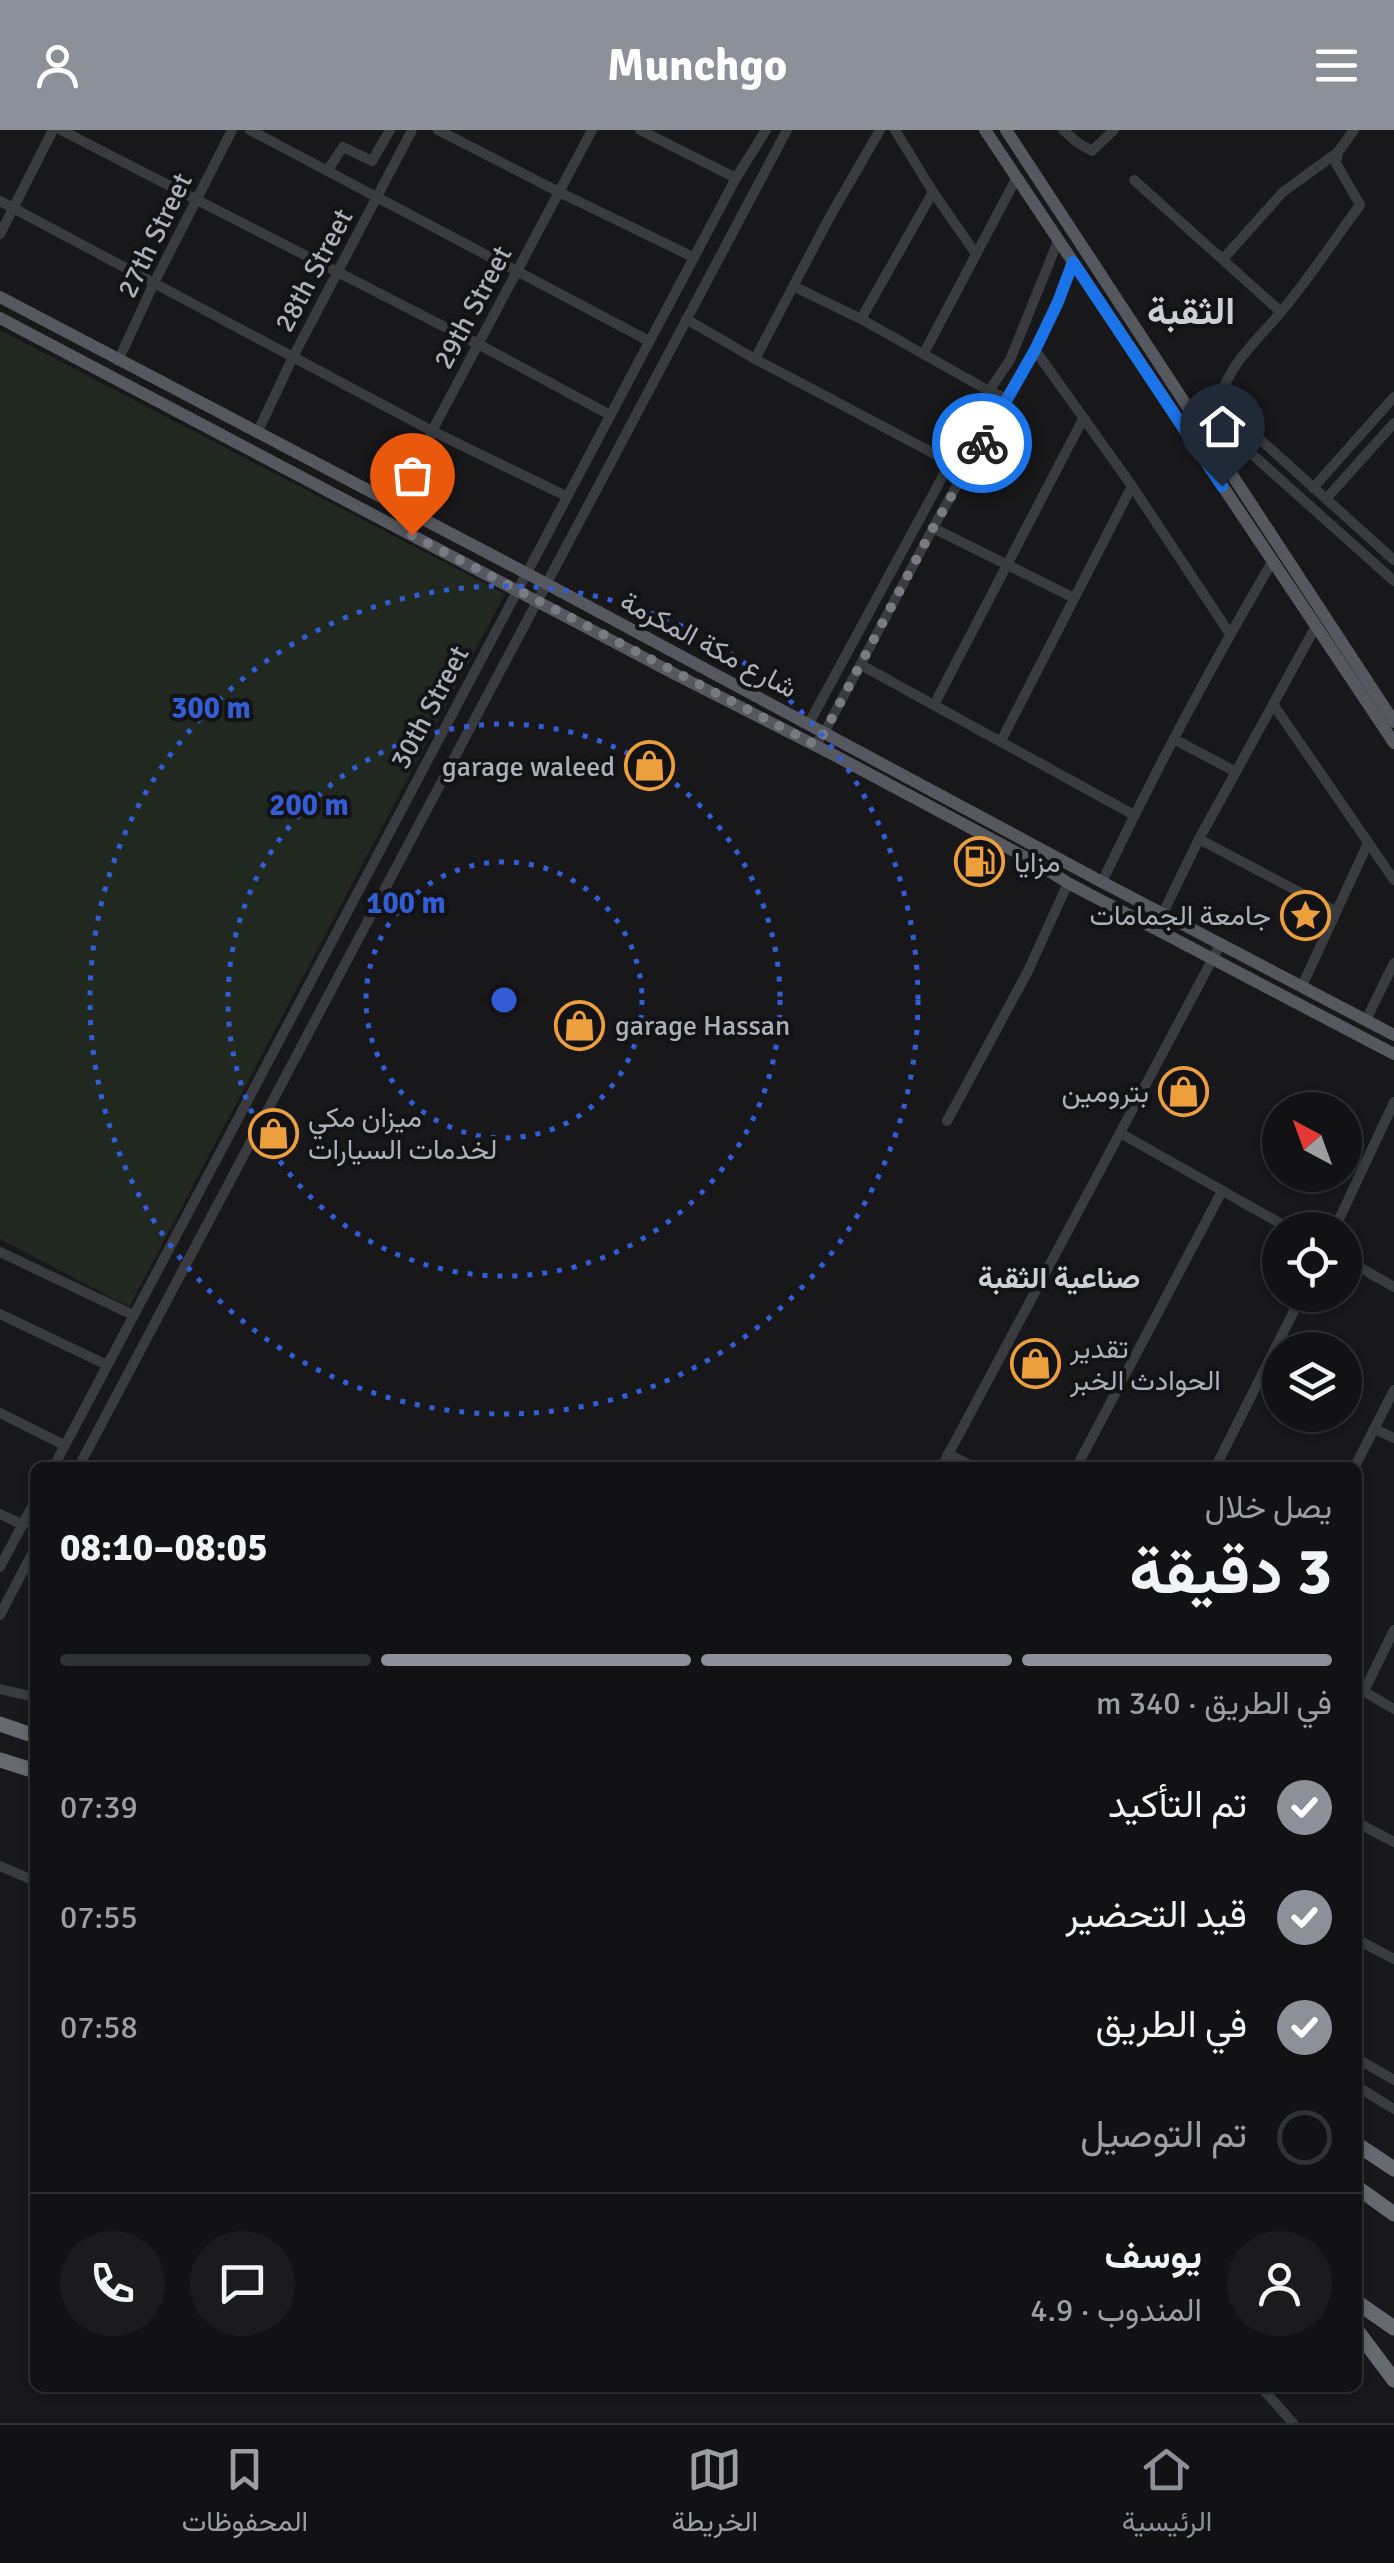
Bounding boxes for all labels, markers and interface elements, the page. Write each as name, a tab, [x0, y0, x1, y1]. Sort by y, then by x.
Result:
icon: person	[30, 38, 85, 93]
text: Munchgo	[607, 38, 787, 93]
icon: menu	[1309, 38, 1364, 93]
street label: 27th Street	[110, 167, 200, 303]
street label: 28th Street	[267, 203, 361, 338]
street label: 29th Street	[426, 240, 520, 375]
district label: الثقبة	[1147, 288, 1235, 335]
pin	[1180, 384, 1265, 487]
courier	[932, 393, 1032, 493]
icon: home	[1195, 399, 1250, 454]
icon: bike	[955, 416, 1010, 471]
pin	[370, 433, 455, 536]
icon: bag	[385, 448, 440, 503]
street label: شارع مكة المكرمة	[614, 584, 803, 707]
street label: 30th Street	[383, 640, 477, 775]
text: 300 m	[171, 690, 251, 727]
shop icon: garage waleed	[624, 740, 676, 792]
place label: garage waleed	[442, 750, 615, 784]
text: 200 m	[269, 787, 349, 824]
fuel station icon: مزايا	[953, 836, 1005, 888]
place label: مزايا	[1014, 846, 1060, 880]
text: 100 m	[366, 885, 446, 922]
place icon: جامعة الجمامات	[1280, 889, 1332, 941]
place label: جامعة الجمامات	[1090, 899, 1271, 933]
centre of rings	[486, 982, 522, 1018]
shop icon: garage Hassan	[554, 999, 606, 1051]
place label: garage Hassan	[615, 1009, 790, 1043]
shop icon: بترومين	[1158, 1066, 1210, 1118]
place label: بترومين	[1062, 1076, 1149, 1110]
north arrow	[1262, 1092, 1362, 1192]
map controls	[1262, 1092, 1362, 1432]
place label: ميزان مكي لخدمات السيارات	[308, 1101, 497, 1167]
shop icon: ميزان مكي لخدمات السيارات	[247, 1107, 299, 1159]
button: locate	[1262, 1212, 1362, 1312]
district label: صناعية الثقبة	[978, 1260, 1140, 1297]
place label: تقدير الحوادث الخبر	[1069, 1332, 1221, 1398]
button: layers	[1262, 1332, 1362, 1432]
shop icon: تقدير الحوادث الخبر	[1009, 1338, 1061, 1390]
text: يصل خلال	[1205, 1488, 1332, 1527]
text: 08:05–08:10	[60, 1524, 268, 1571]
text: 3 دقيقة	[1129, 1532, 1332, 1612]
text: في الطريق · 340 m	[1096, 1684, 1332, 1723]
icon: check	[1277, 1780, 1332, 1835]
text: تم التأكيد	[1108, 1781, 1247, 1828]
text: 07:39	[60, 1788, 138, 1827]
icon: check	[1277, 1890, 1332, 1945]
text: قيد التحضير	[1066, 1891, 1247, 1938]
text: 07:55	[60, 1898, 138, 1937]
icon: check	[1277, 2000, 1332, 2055]
text: في الطريق	[1095, 2001, 1247, 2048]
text: 07:58	[60, 2008, 138, 2047]
text: تم التوصيل	[1080, 2111, 1247, 2158]
button: phone	[60, 2231, 165, 2336]
button: chat	[190, 2231, 295, 2336]
button: person	[1227, 2231, 1332, 2336]
text: يوسف	[1105, 2232, 1202, 2279]
text: المندوب · 4.9	[1030, 2291, 1202, 2330]
tab: المحفوظات	[182, 2442, 308, 2546]
tab: الخريطة	[672, 2442, 758, 2546]
tab: الرئيسية	[1122, 2442, 1212, 2546]

